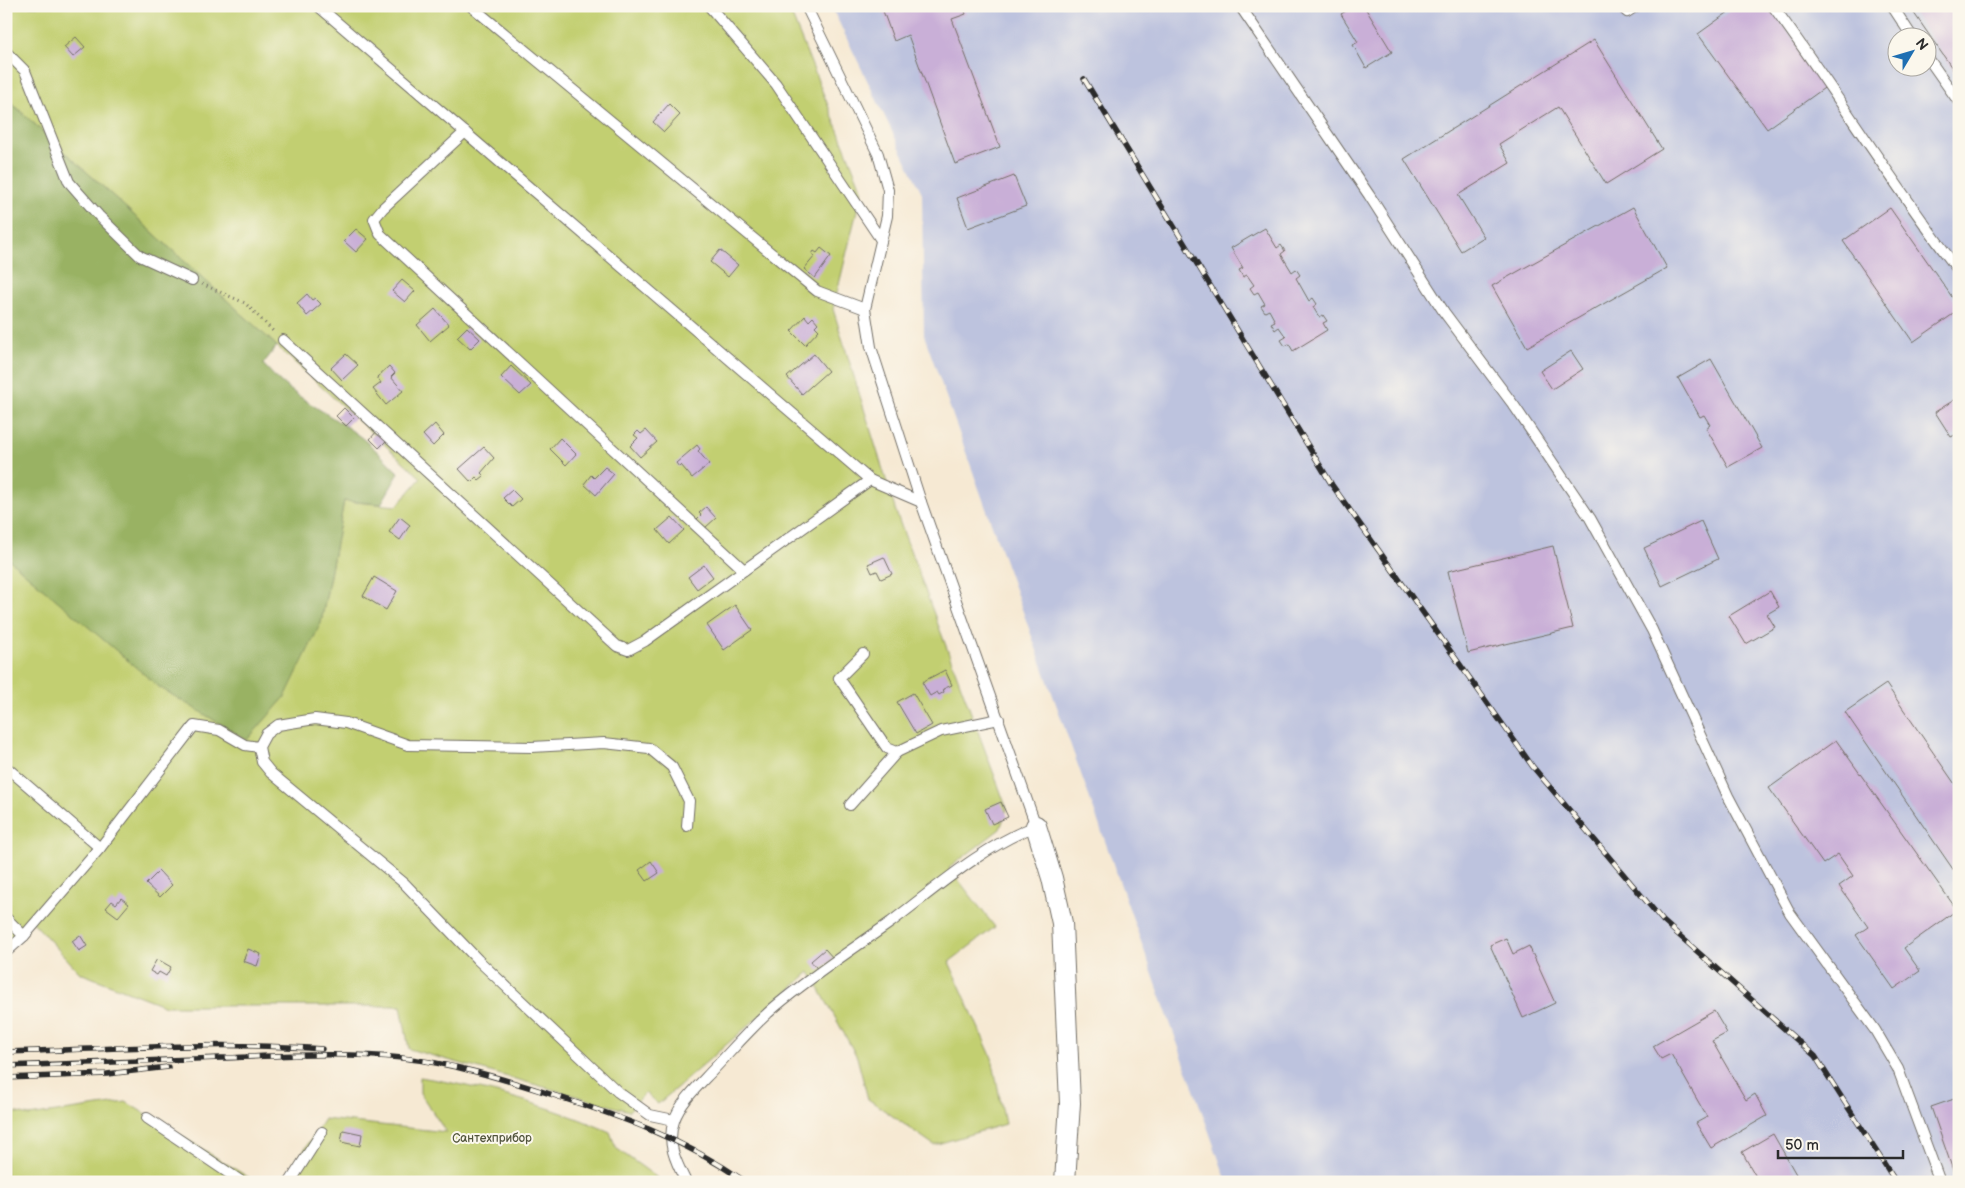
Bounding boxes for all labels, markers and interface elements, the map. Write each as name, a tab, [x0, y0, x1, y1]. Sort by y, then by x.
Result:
north arrow	[1888, 28, 1938, 78]
text: N	[1912, 35, 1932, 54]
scale bar	[1778, 1128, 1902, 1160]
park label: Сантехприбор	[452, 1131, 532, 1146]
text: 50 m	[1785, 1136, 1819, 1155]

